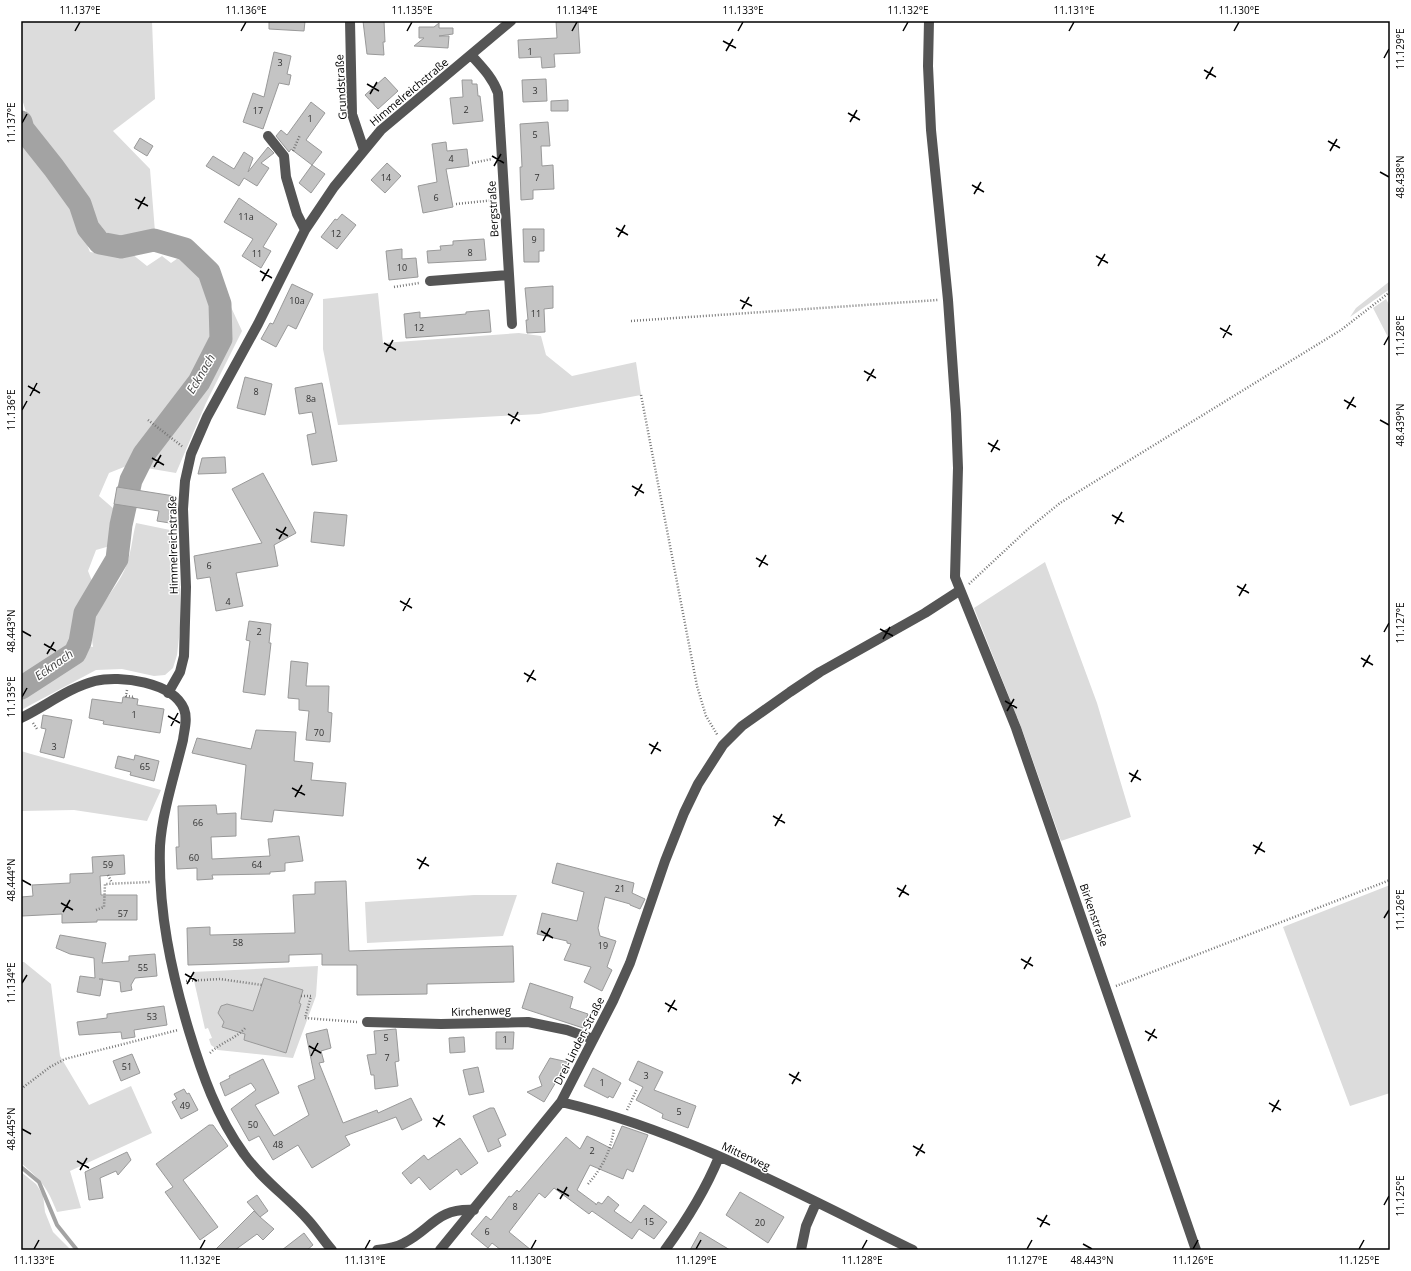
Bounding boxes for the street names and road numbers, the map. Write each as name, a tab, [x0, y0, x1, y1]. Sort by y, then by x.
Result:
street label: Grundstraße	[331, 54, 350, 120]
street label: Himmelreichstraße	[366, 54, 451, 129]
street label: Bergstraße	[484, 180, 501, 238]
street label: Himmelreichstraße	[164, 496, 181, 594]
street label: Birkenstraße	[1077, 881, 1112, 948]
street label: Drei-Linden-Straße	[550, 994, 607, 1087]
street label: Kirchenweg	[451, 1002, 511, 1019]
street label: Mitterweg	[720, 1138, 773, 1173]

